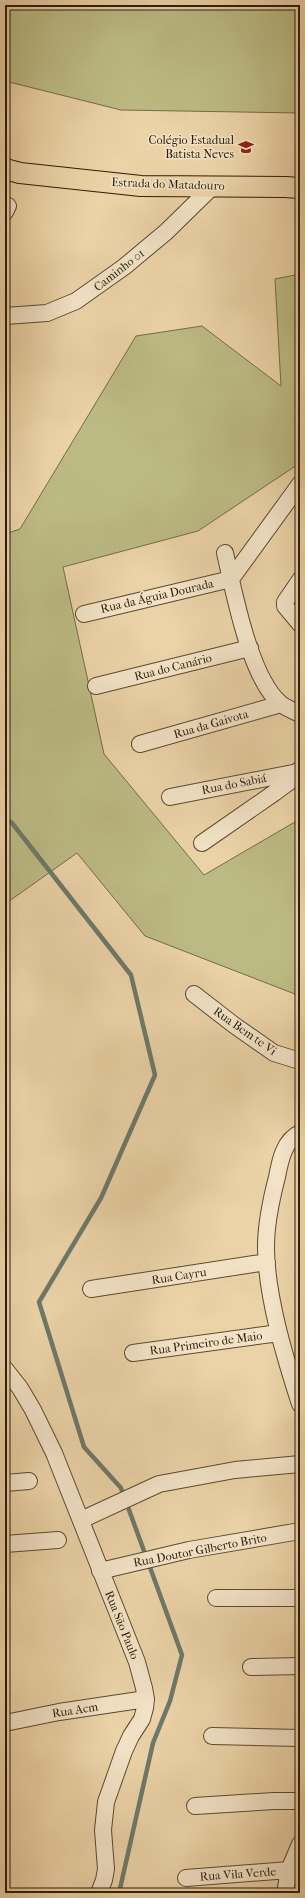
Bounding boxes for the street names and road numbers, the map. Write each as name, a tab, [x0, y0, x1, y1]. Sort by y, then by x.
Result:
street label: Estrada do Matadouro	[111, 175, 225, 193]
street label: Caminho 01	[91, 246, 147, 294]
street label: Rua da Águia Dourada	[99, 575, 215, 616]
street label: Rua do Canário	[133, 651, 213, 683]
street label: Rua da Gaivota	[172, 707, 250, 741]
street label: Rua do Sabiá	[200, 771, 268, 797]
street label: Rua Bem te Vi	[211, 1004, 280, 1058]
street label: Rua Cayru	[151, 1265, 208, 1287]
street label: Rua Primeiro de Maio	[149, 1328, 263, 1358]
street label: Rua Doutor Gilberto Brito	[132, 1530, 268, 1570]
street label: Rua São Paulo	[102, 1589, 142, 1661]
street label: Rua Acm	[51, 1699, 99, 1721]
street label: Rua Vila Verde	[199, 1864, 277, 1884]

